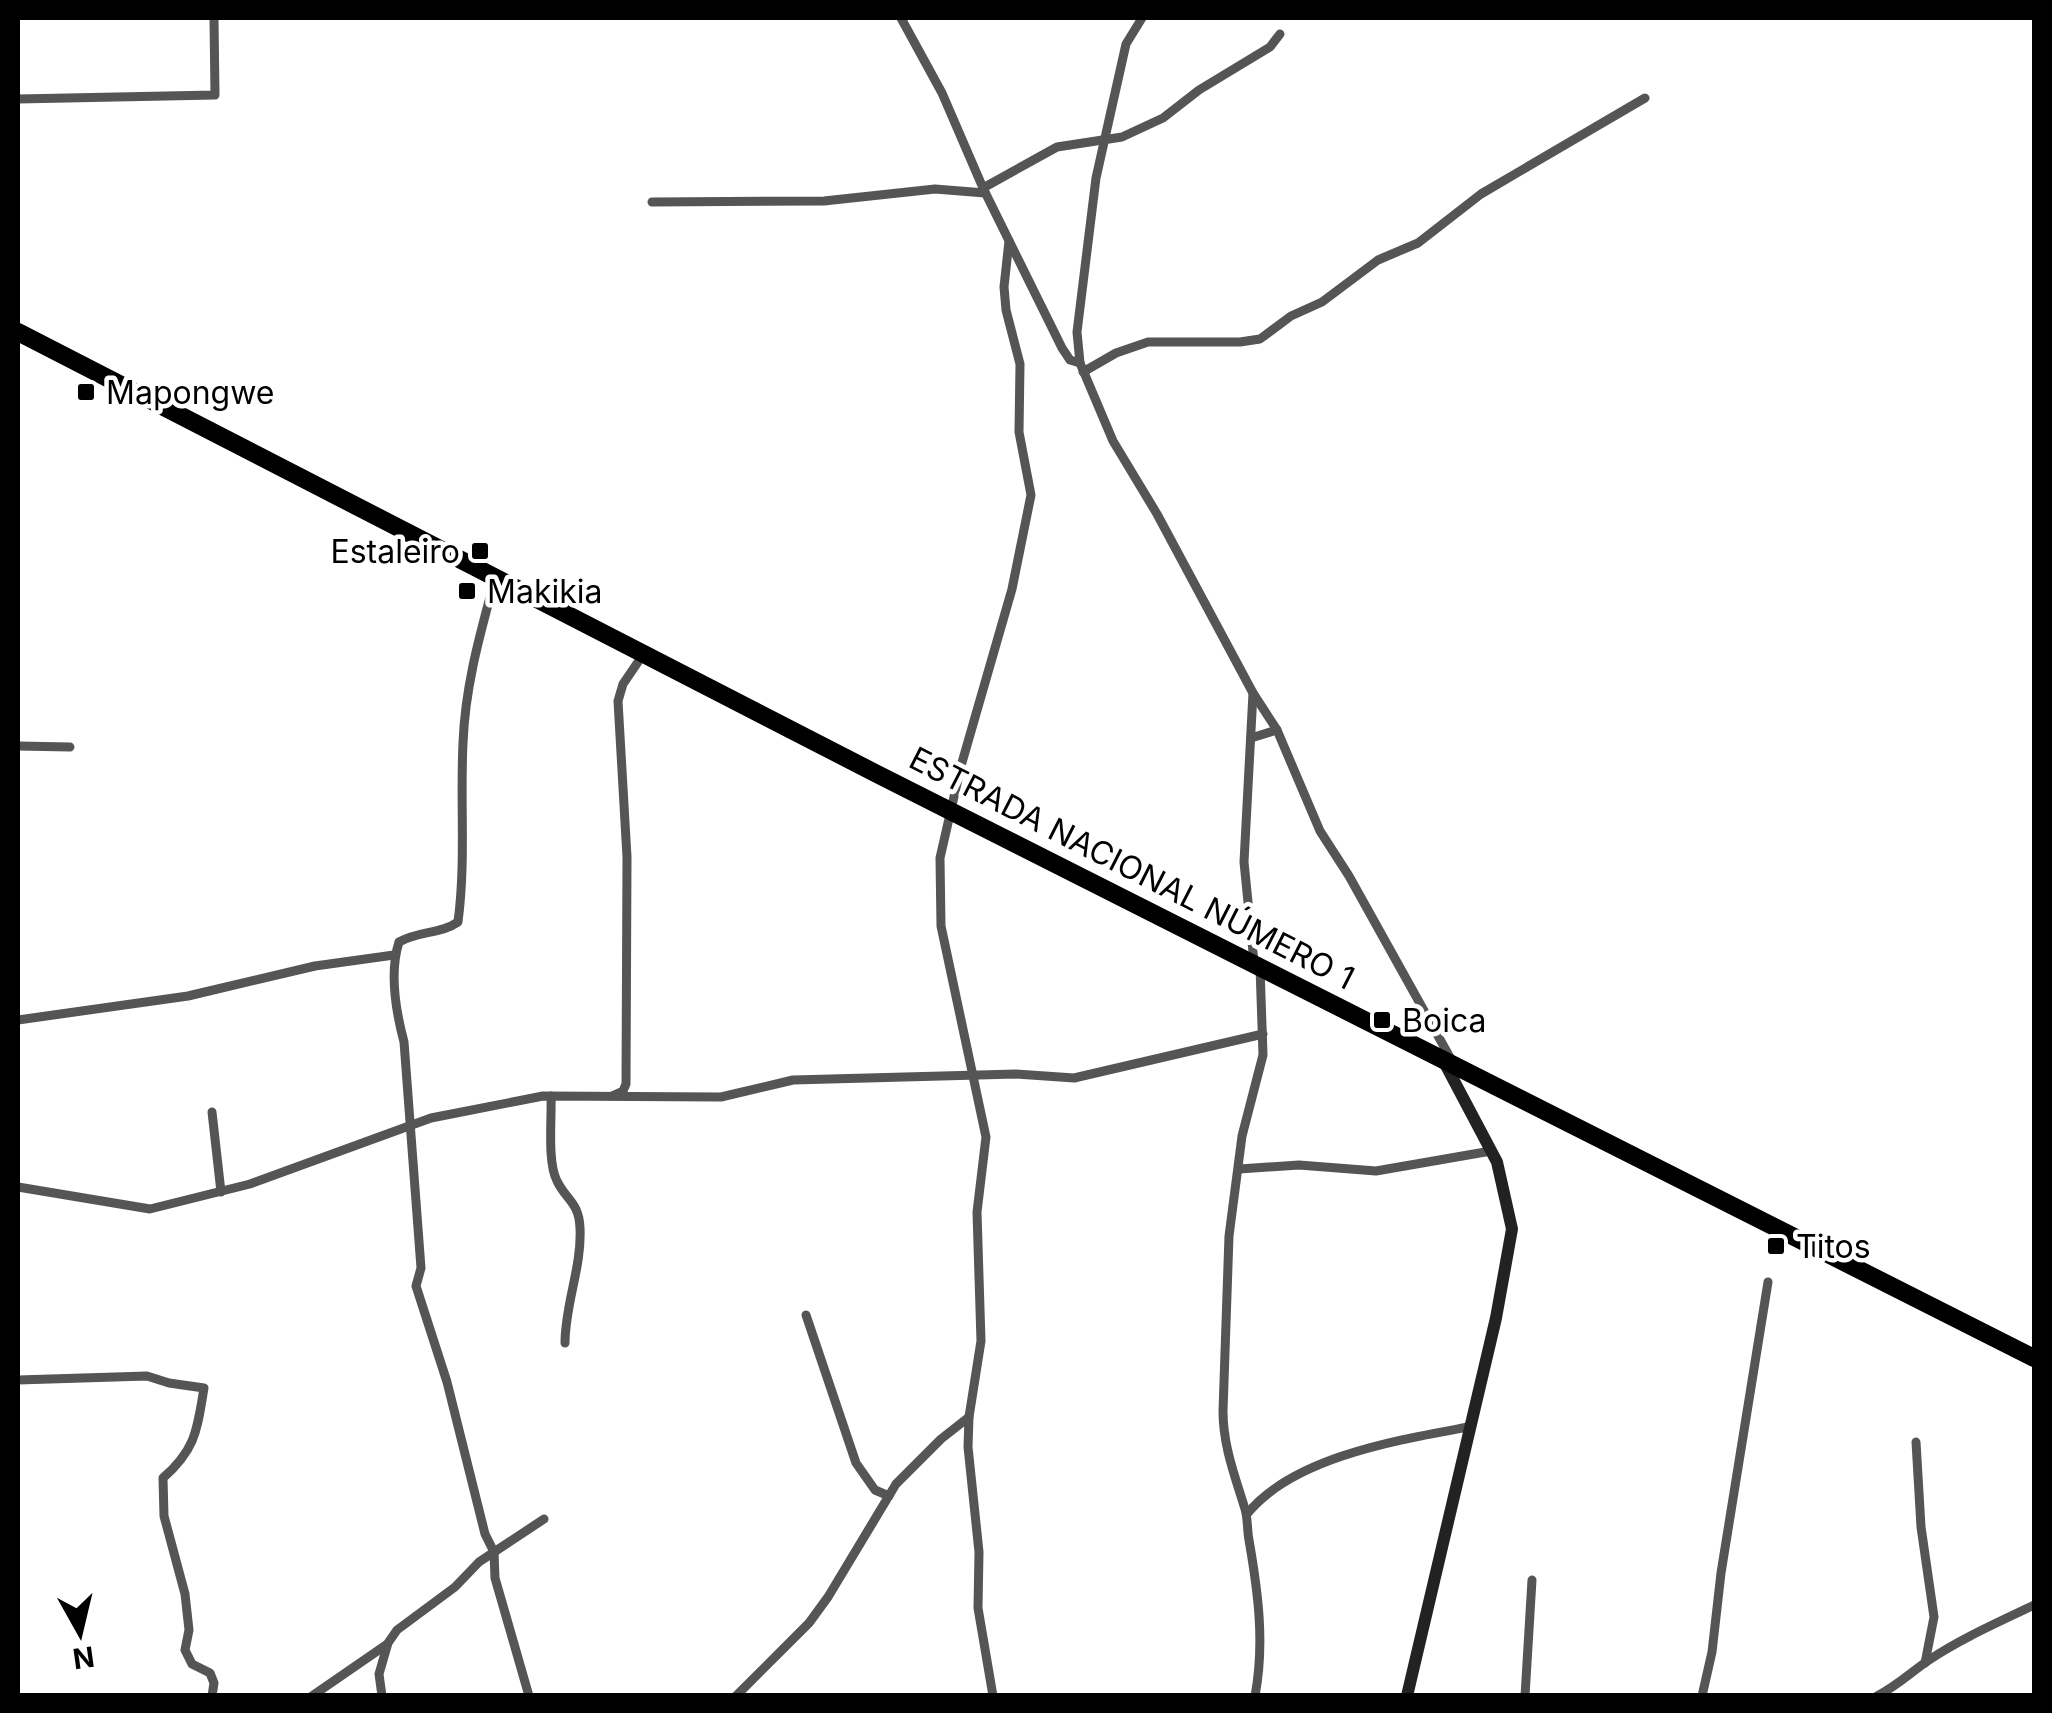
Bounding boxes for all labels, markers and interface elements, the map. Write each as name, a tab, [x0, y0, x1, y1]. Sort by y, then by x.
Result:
place label: Mapongwe	[106, 373, 274, 412]
marker: Mapongwe	[75, 381, 97, 403]
place label: Estaleiro	[330, 532, 460, 571]
marker: Estaleiro	[469, 540, 491, 562]
place label: Makikia	[487, 572, 602, 611]
marker: Makikia	[456, 580, 478, 602]
street label: ESTRADA NACIONAL NÚMERO 1	[903, 738, 1361, 998]
place label: Boica	[1402, 1001, 1486, 1040]
marker: Boica	[1371, 1009, 1393, 1031]
place label: Titos	[1796, 1227, 1871, 1266]
marker: Titos	[1765, 1235, 1787, 1257]
north arrow	[30, 1583, 130, 1683]
text: N	[71, 1639, 96, 1676]

